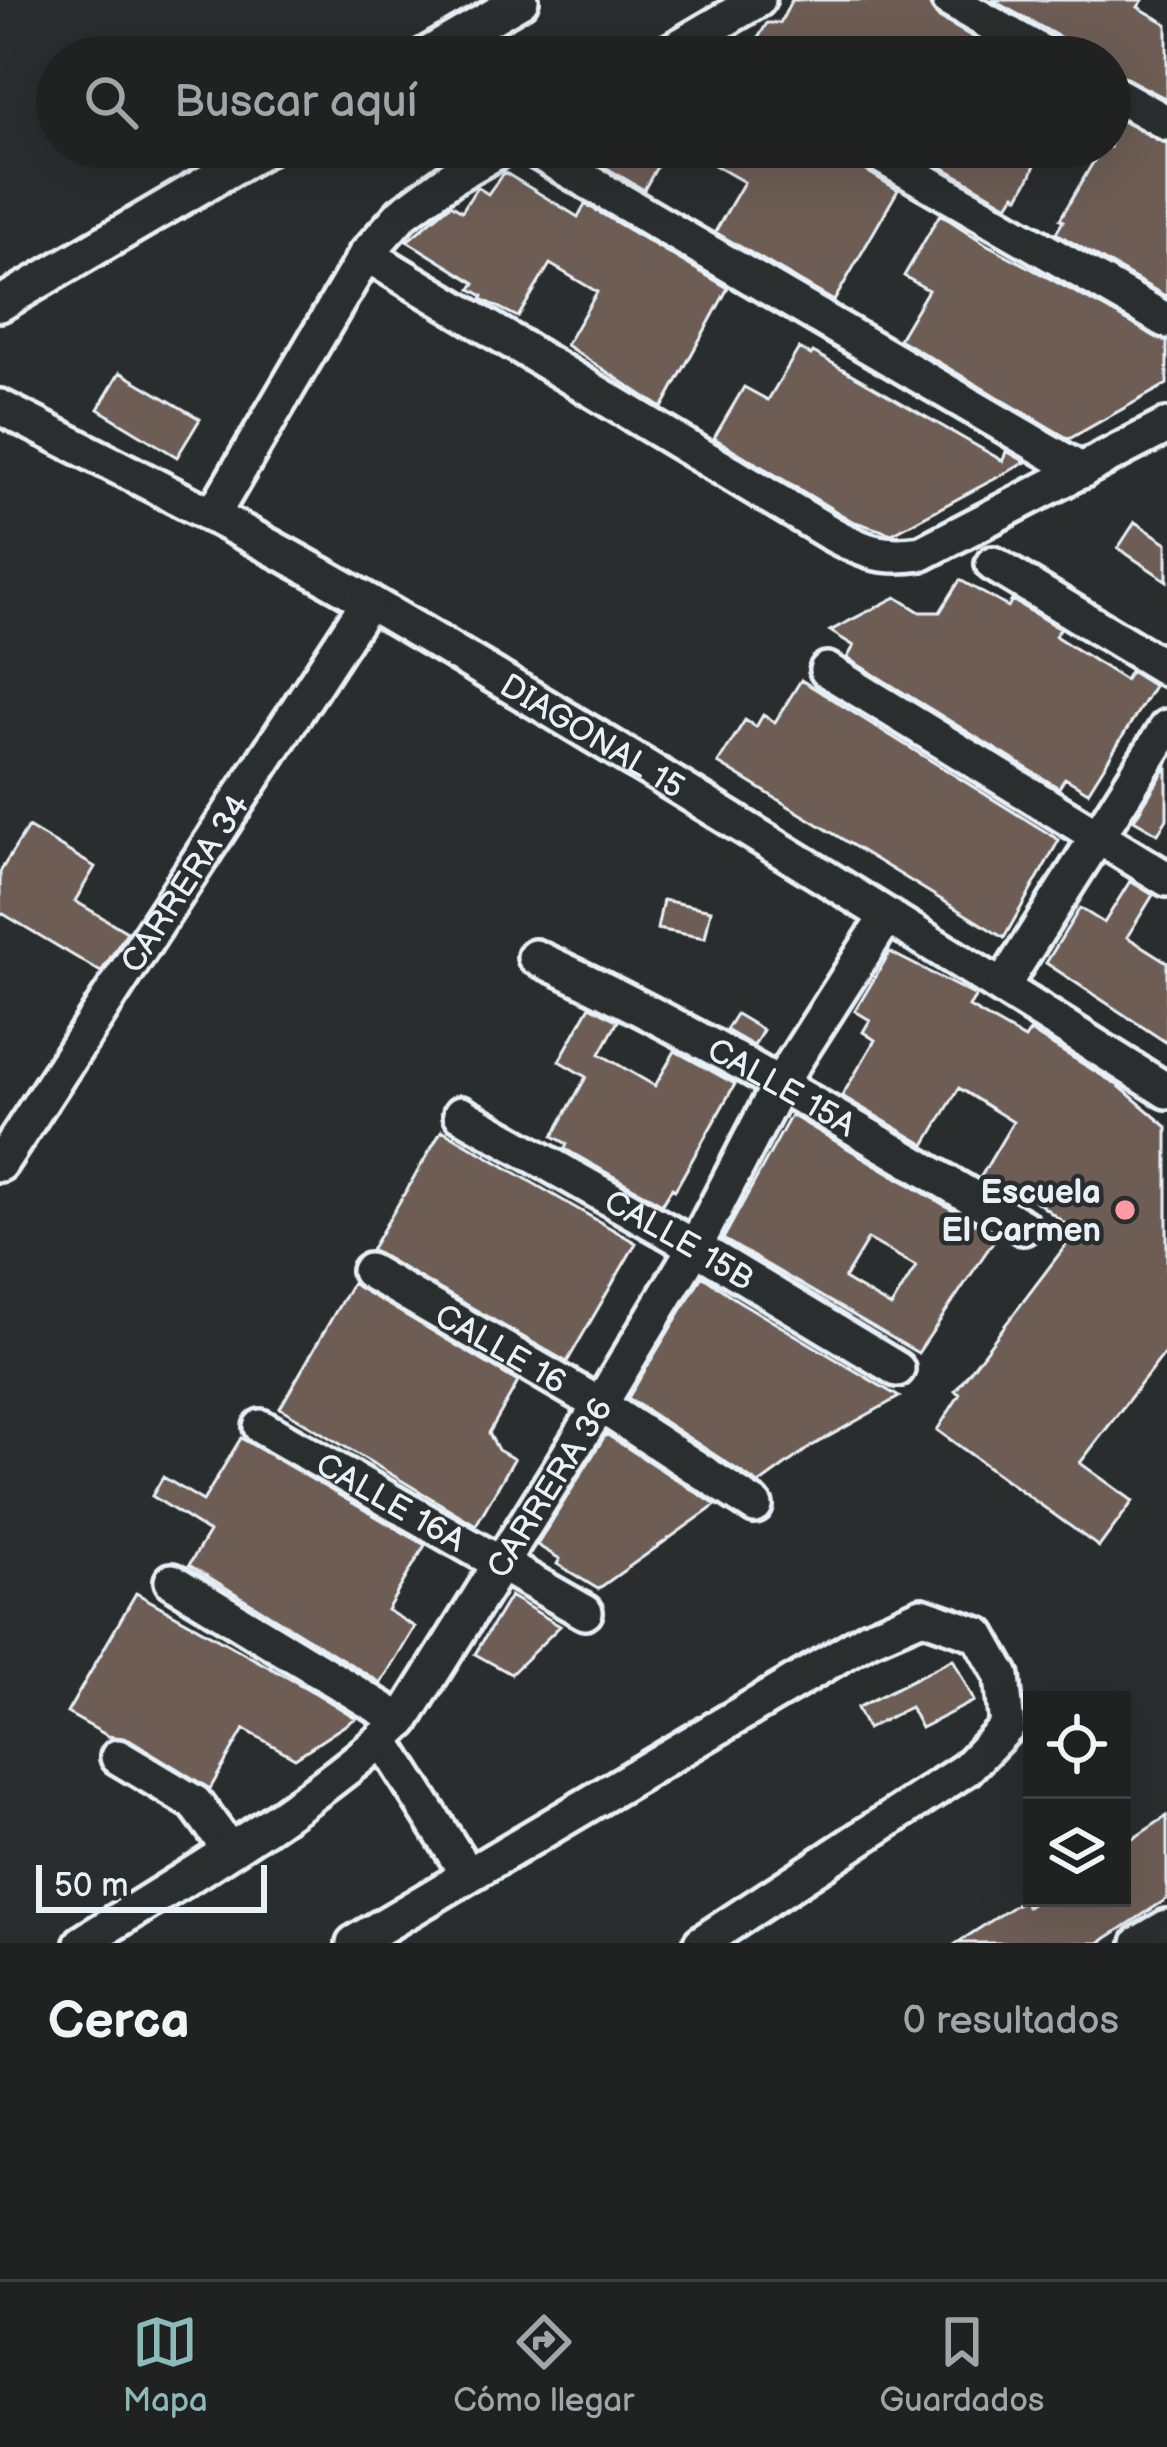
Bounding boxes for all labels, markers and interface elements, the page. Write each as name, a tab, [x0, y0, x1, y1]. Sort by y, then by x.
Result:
search box	[36, 36, 1131, 168]
icon: search	[78, 69, 144, 135]
text: Buscar aquí	[174, 75, 417, 130]
street label: DIAGONAL 15	[493, 666, 691, 808]
street label: CARRERA 34	[113, 787, 259, 981]
street label: CALLE 15A	[700, 1030, 863, 1147]
place label: Escuela El Carmen	[941, 1173, 1101, 1251]
street label: CALLE 15B	[597, 1182, 761, 1300]
marker: Escuela El Carmen	[1112, 1197, 1138, 1223]
street label: CALLE 16	[427, 1296, 573, 1403]
street label: CARRERA 36	[479, 1391, 622, 1586]
street label: CALLE 16A	[309, 1445, 473, 1562]
map controls	[1023, 1691, 1131, 1907]
button: locate	[1023, 1691, 1131, 1799]
button: layers	[1023, 1799, 1131, 1907]
scale bar	[36, 1859, 267, 1912]
text: 50 m	[54, 1866, 129, 1906]
text: Cerca	[48, 1991, 190, 2052]
text: 0 resultados	[903, 1998, 1119, 2045]
tab: Mapa	[123, 2309, 208, 2421]
tab: Cómo llegar	[453, 2309, 634, 2421]
tab: Guardados	[880, 2309, 1044, 2421]

